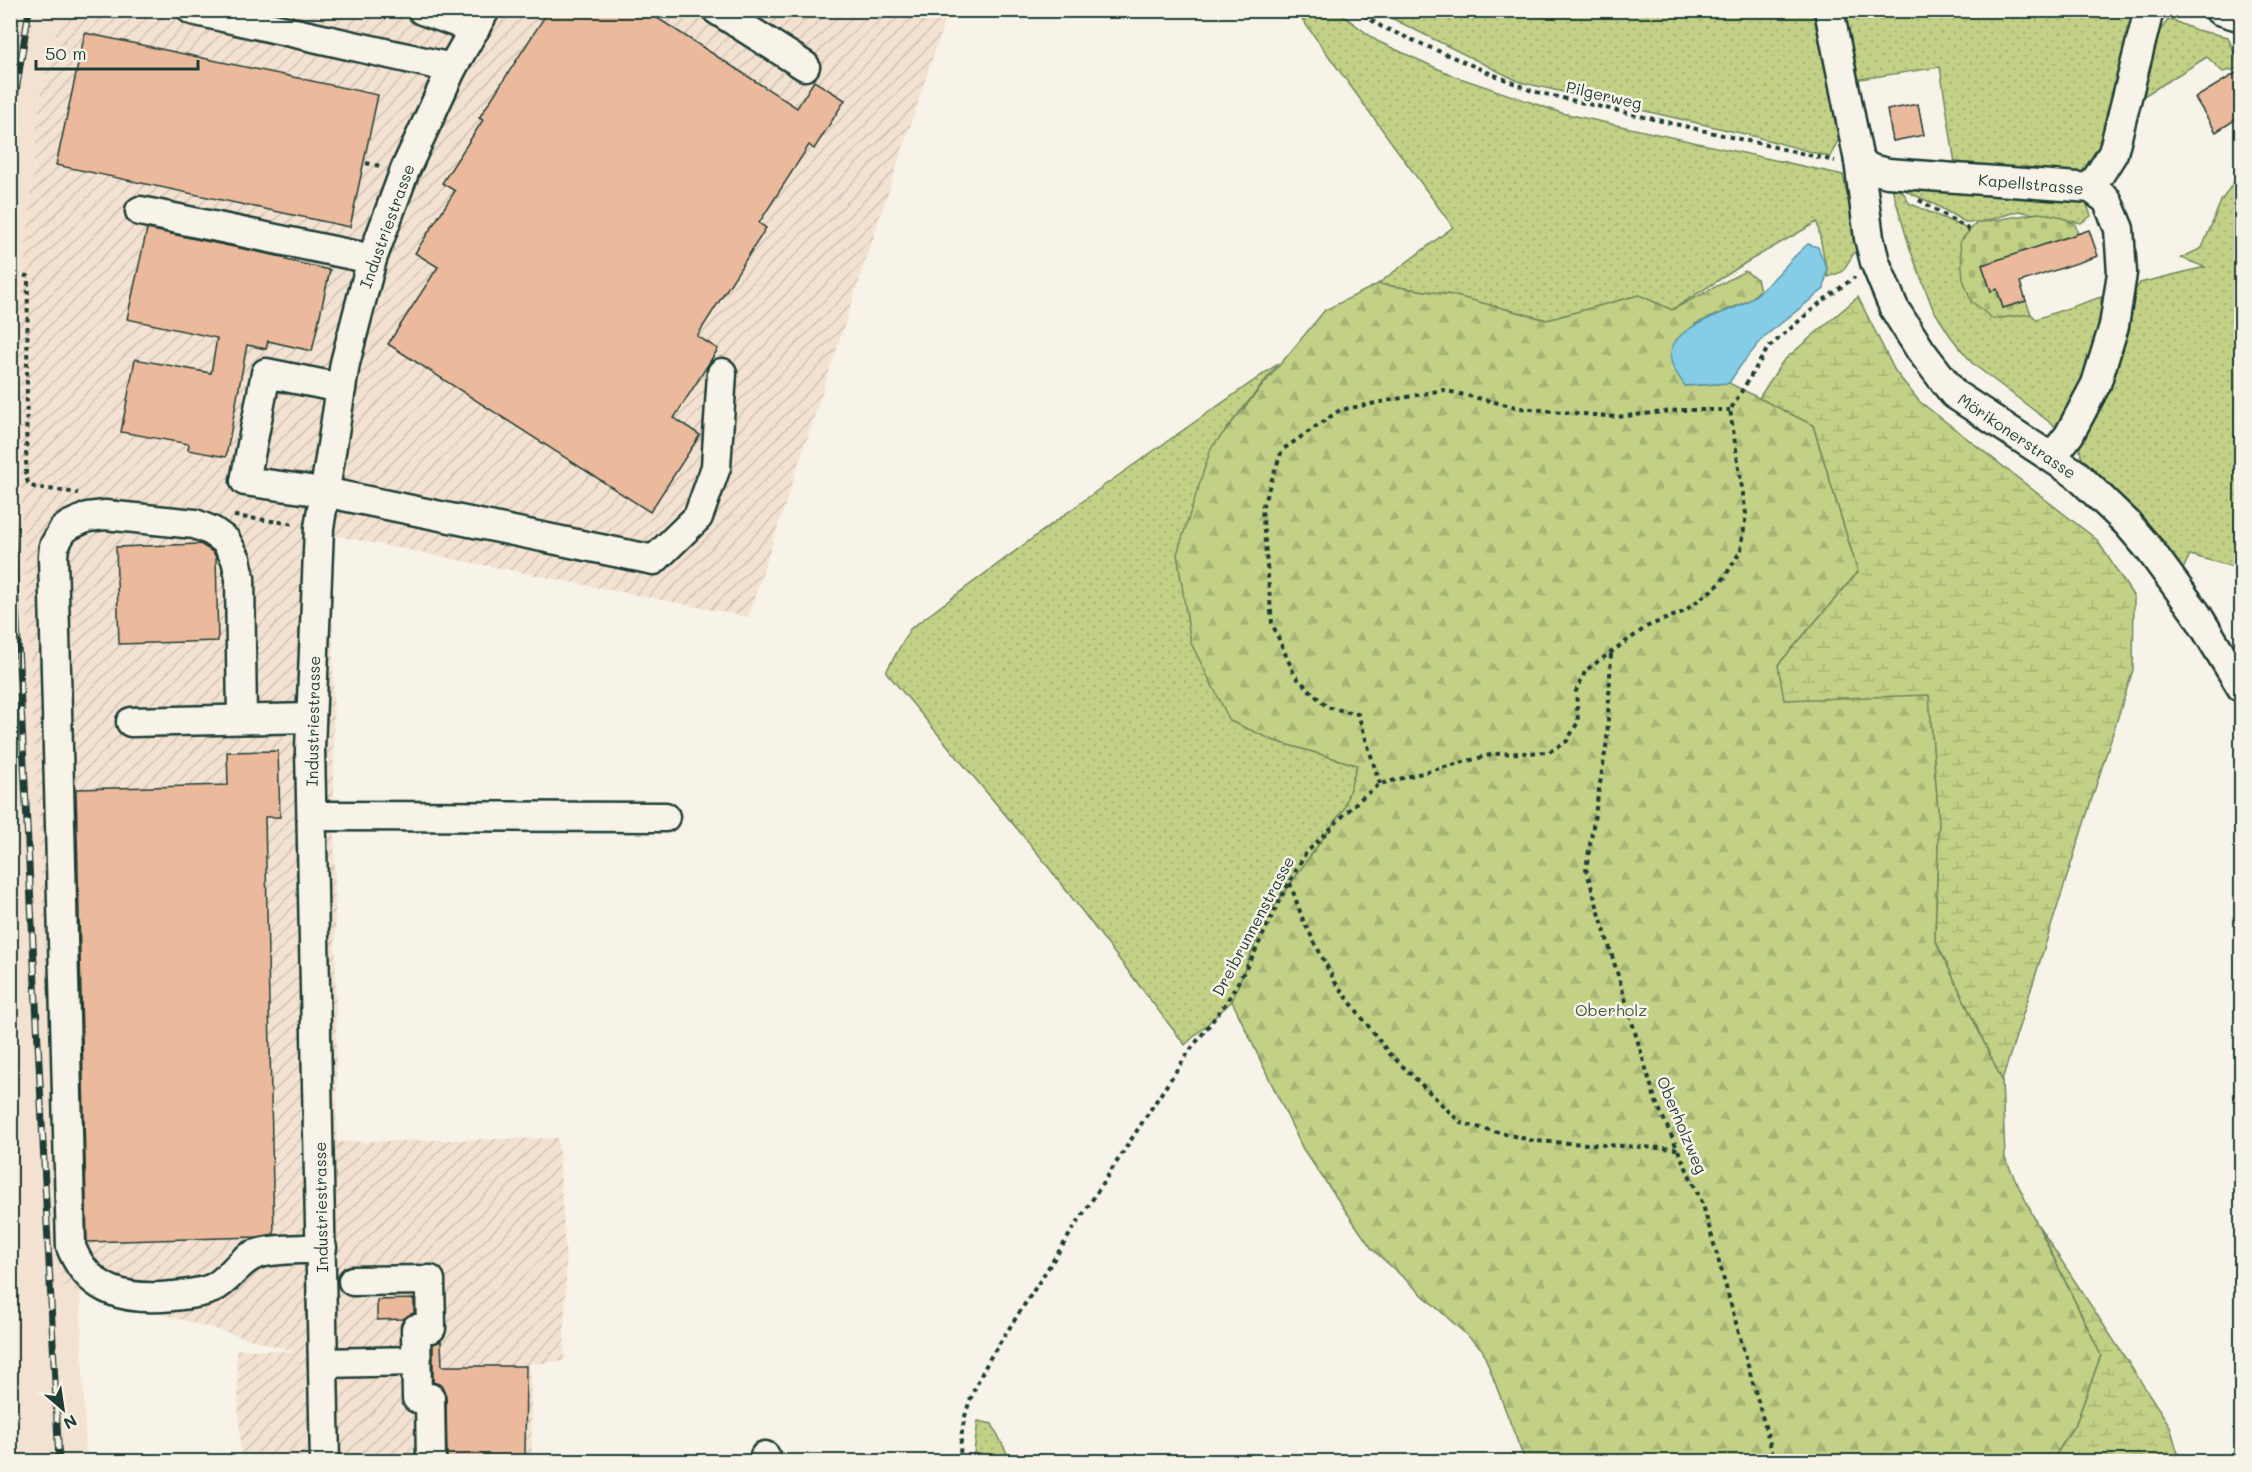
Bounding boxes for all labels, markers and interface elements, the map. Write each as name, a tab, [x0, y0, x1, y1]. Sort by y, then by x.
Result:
scale bar	[36, 33, 198, 71]
text: 50 m	[45, 41, 87, 65]
street label: Pilgerweg	[1564, 76, 1644, 113]
street label: Industriestrasse	[354, 161, 419, 291]
street label: Kapellstrasse	[1977, 168, 2085, 199]
street label: Mörikonerstrasse	[1954, 388, 2080, 483]
street label: Industriestrasse	[301, 655, 324, 787]
street label: Dreibrunnenstrasse	[1207, 852, 1298, 999]
park label: Oberholz	[1575, 999, 1647, 1020]
street label: Oberholzweg	[1653, 1073, 1712, 1177]
street label: Industriestrasse	[309, 1141, 332, 1273]
north arrow	[33, 1379, 93, 1439]
text: N	[60, 1410, 81, 1435]

